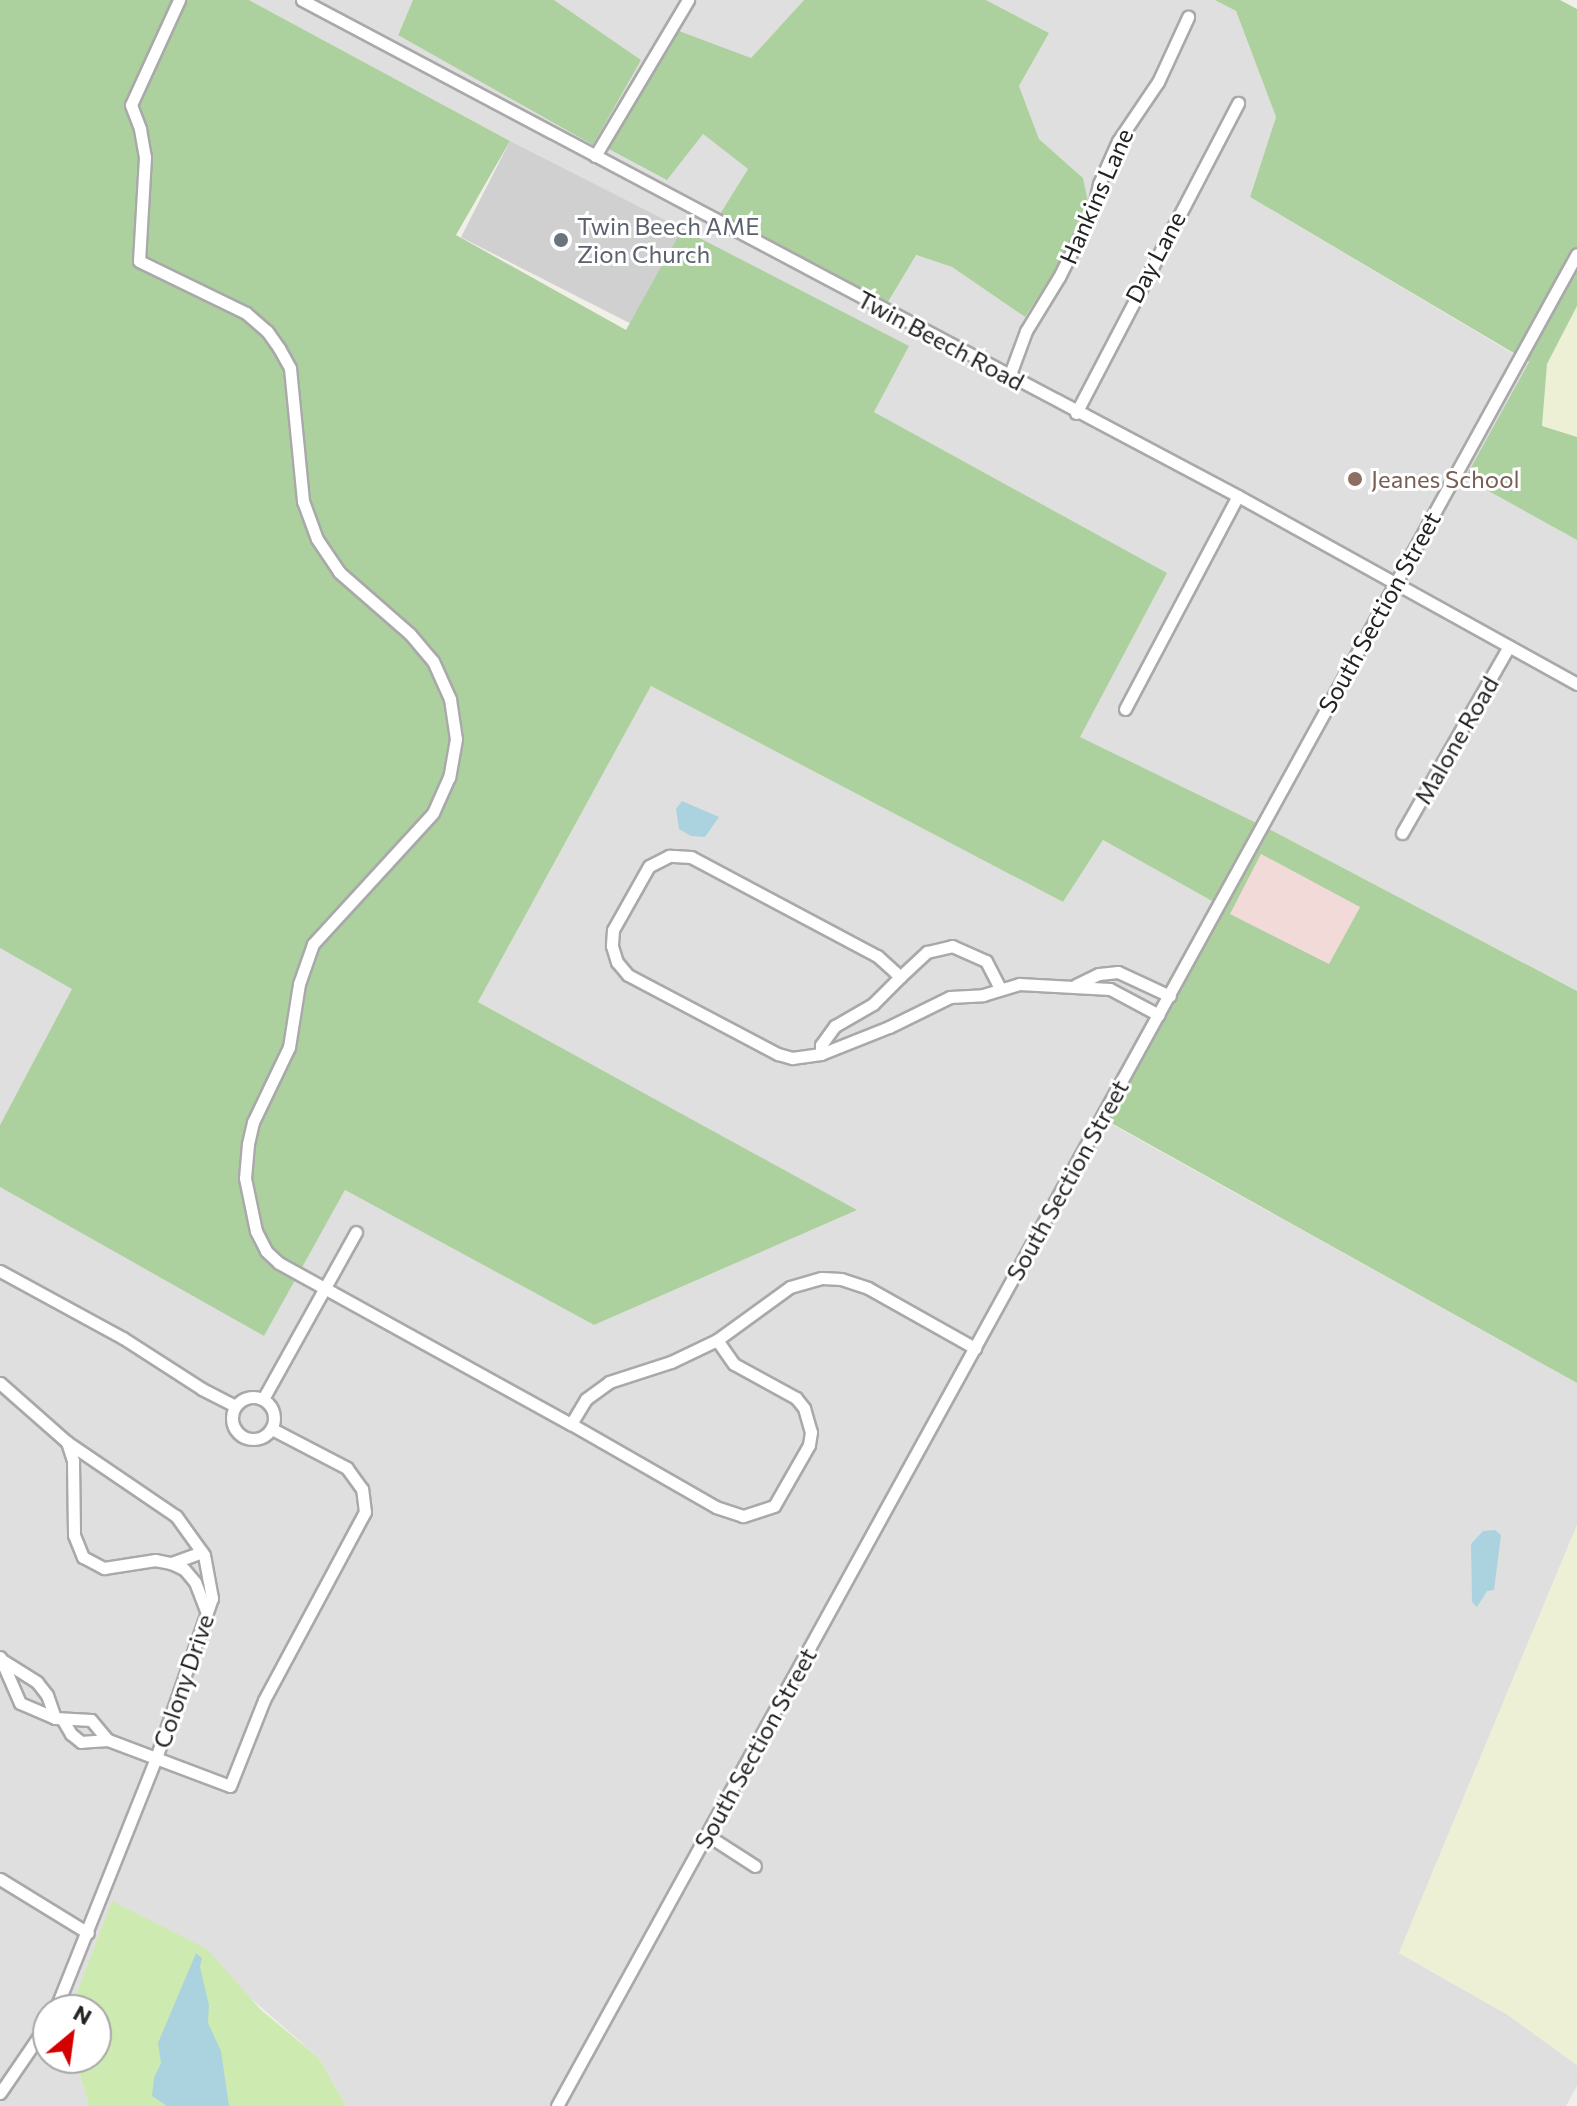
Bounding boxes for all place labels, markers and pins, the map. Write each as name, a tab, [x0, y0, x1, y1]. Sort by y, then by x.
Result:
place label: Twin Beech AME Zion Church	[577, 212, 759, 268]
marker: Twin Beech AME Zion Church	[552, 231, 570, 249]
place label: Jeanes School	[1371, 465, 1520, 493]
marker: Jeanes School	[1346, 470, 1364, 488]

